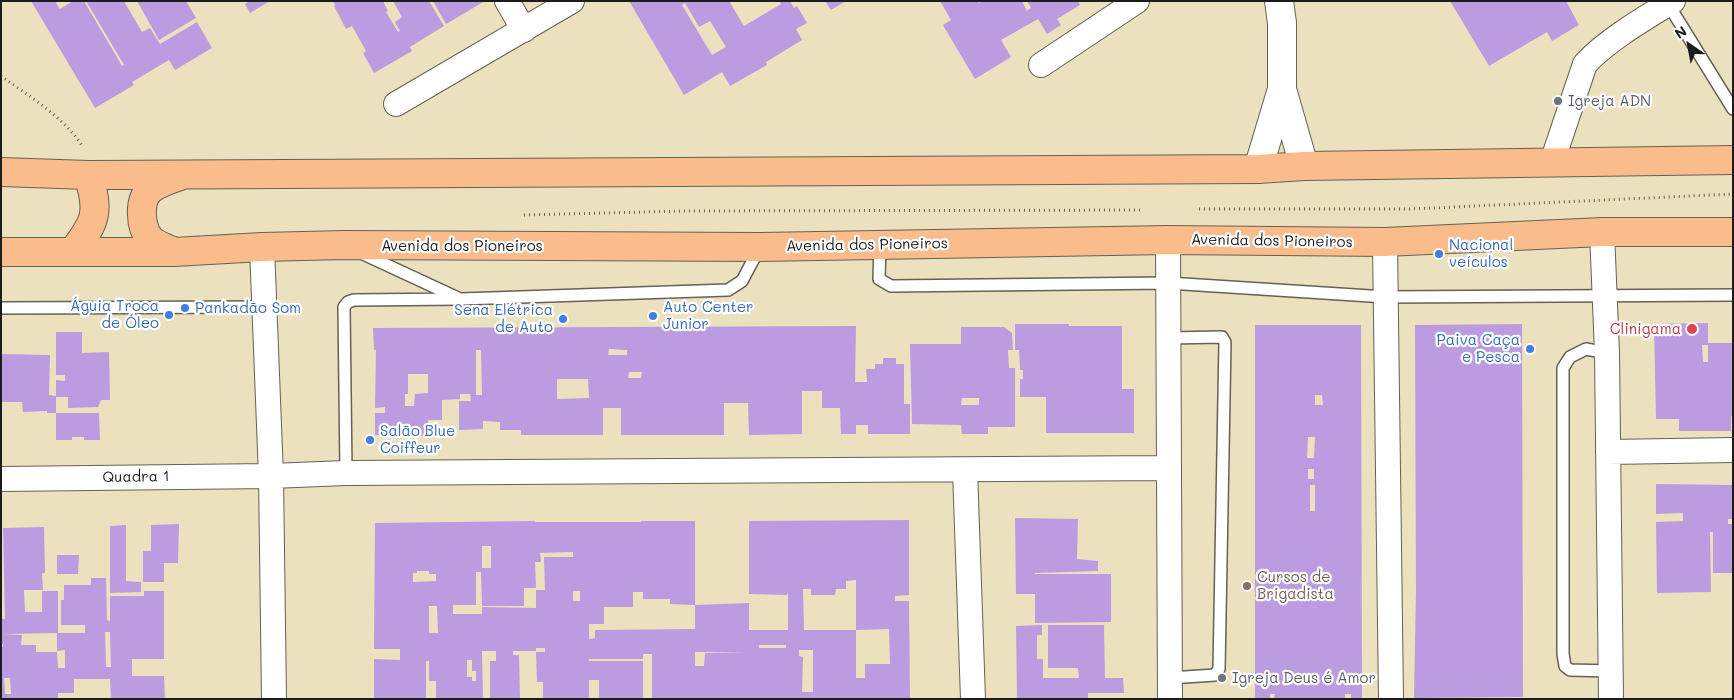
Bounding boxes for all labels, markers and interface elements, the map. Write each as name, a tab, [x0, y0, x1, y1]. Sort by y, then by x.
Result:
north arrow	[1664, 20, 1714, 70]
text: N	[1671, 21, 1690, 43]
place label: Igreja ADN	[1568, 92, 1651, 110]
marker: Igreja ADN	[1552, 95, 1564, 107]
street label: Avenida dos Pioneiros	[1191, 231, 1353, 251]
street label: Avenida dos Pioneiros	[786, 235, 948, 255]
place label: Nacional veículos	[1449, 236, 1513, 271]
street label: Avenida dos Pioneiros	[381, 237, 543, 255]
marker: Nacional veículos	[1433, 248, 1445, 260]
place label: Águia Troca de Óleo	[70, 297, 159, 332]
place label: Auto Center Junior	[663, 298, 754, 333]
place label: Pankadão Som	[195, 299, 301, 317]
place label: Sena Elétrica de Auto	[454, 301, 553, 336]
marker: Pankadão Som	[179, 302, 191, 314]
marker: Águia Troca de Óleo	[163, 309, 175, 321]
marker: Auto Center Junior	[647, 310, 659, 322]
marker: Sena Elétrica de Auto	[557, 313, 569, 325]
place label: Clinigama	[1610, 320, 1681, 338]
marker: Clinigama	[1685, 322, 1699, 336]
place label: Paiva Caça e Pesca	[1437, 331, 1520, 366]
marker: Paiva Caça e Pesca	[1524, 343, 1536, 355]
place label: Salão Blue Coiffeur	[380, 422, 455, 457]
marker: Salão Blue Coiffeur	[364, 434, 376, 446]
street label: Quadra 1	[102, 467, 170, 487]
place label: Cursos de Brigadista	[1257, 568, 1334, 603]
marker: Cursos de Brigadista	[1241, 580, 1253, 592]
place label: Igreja Deus é Amor	[1232, 669, 1376, 687]
marker: Igreja Deus é Amor	[1216, 672, 1228, 684]

